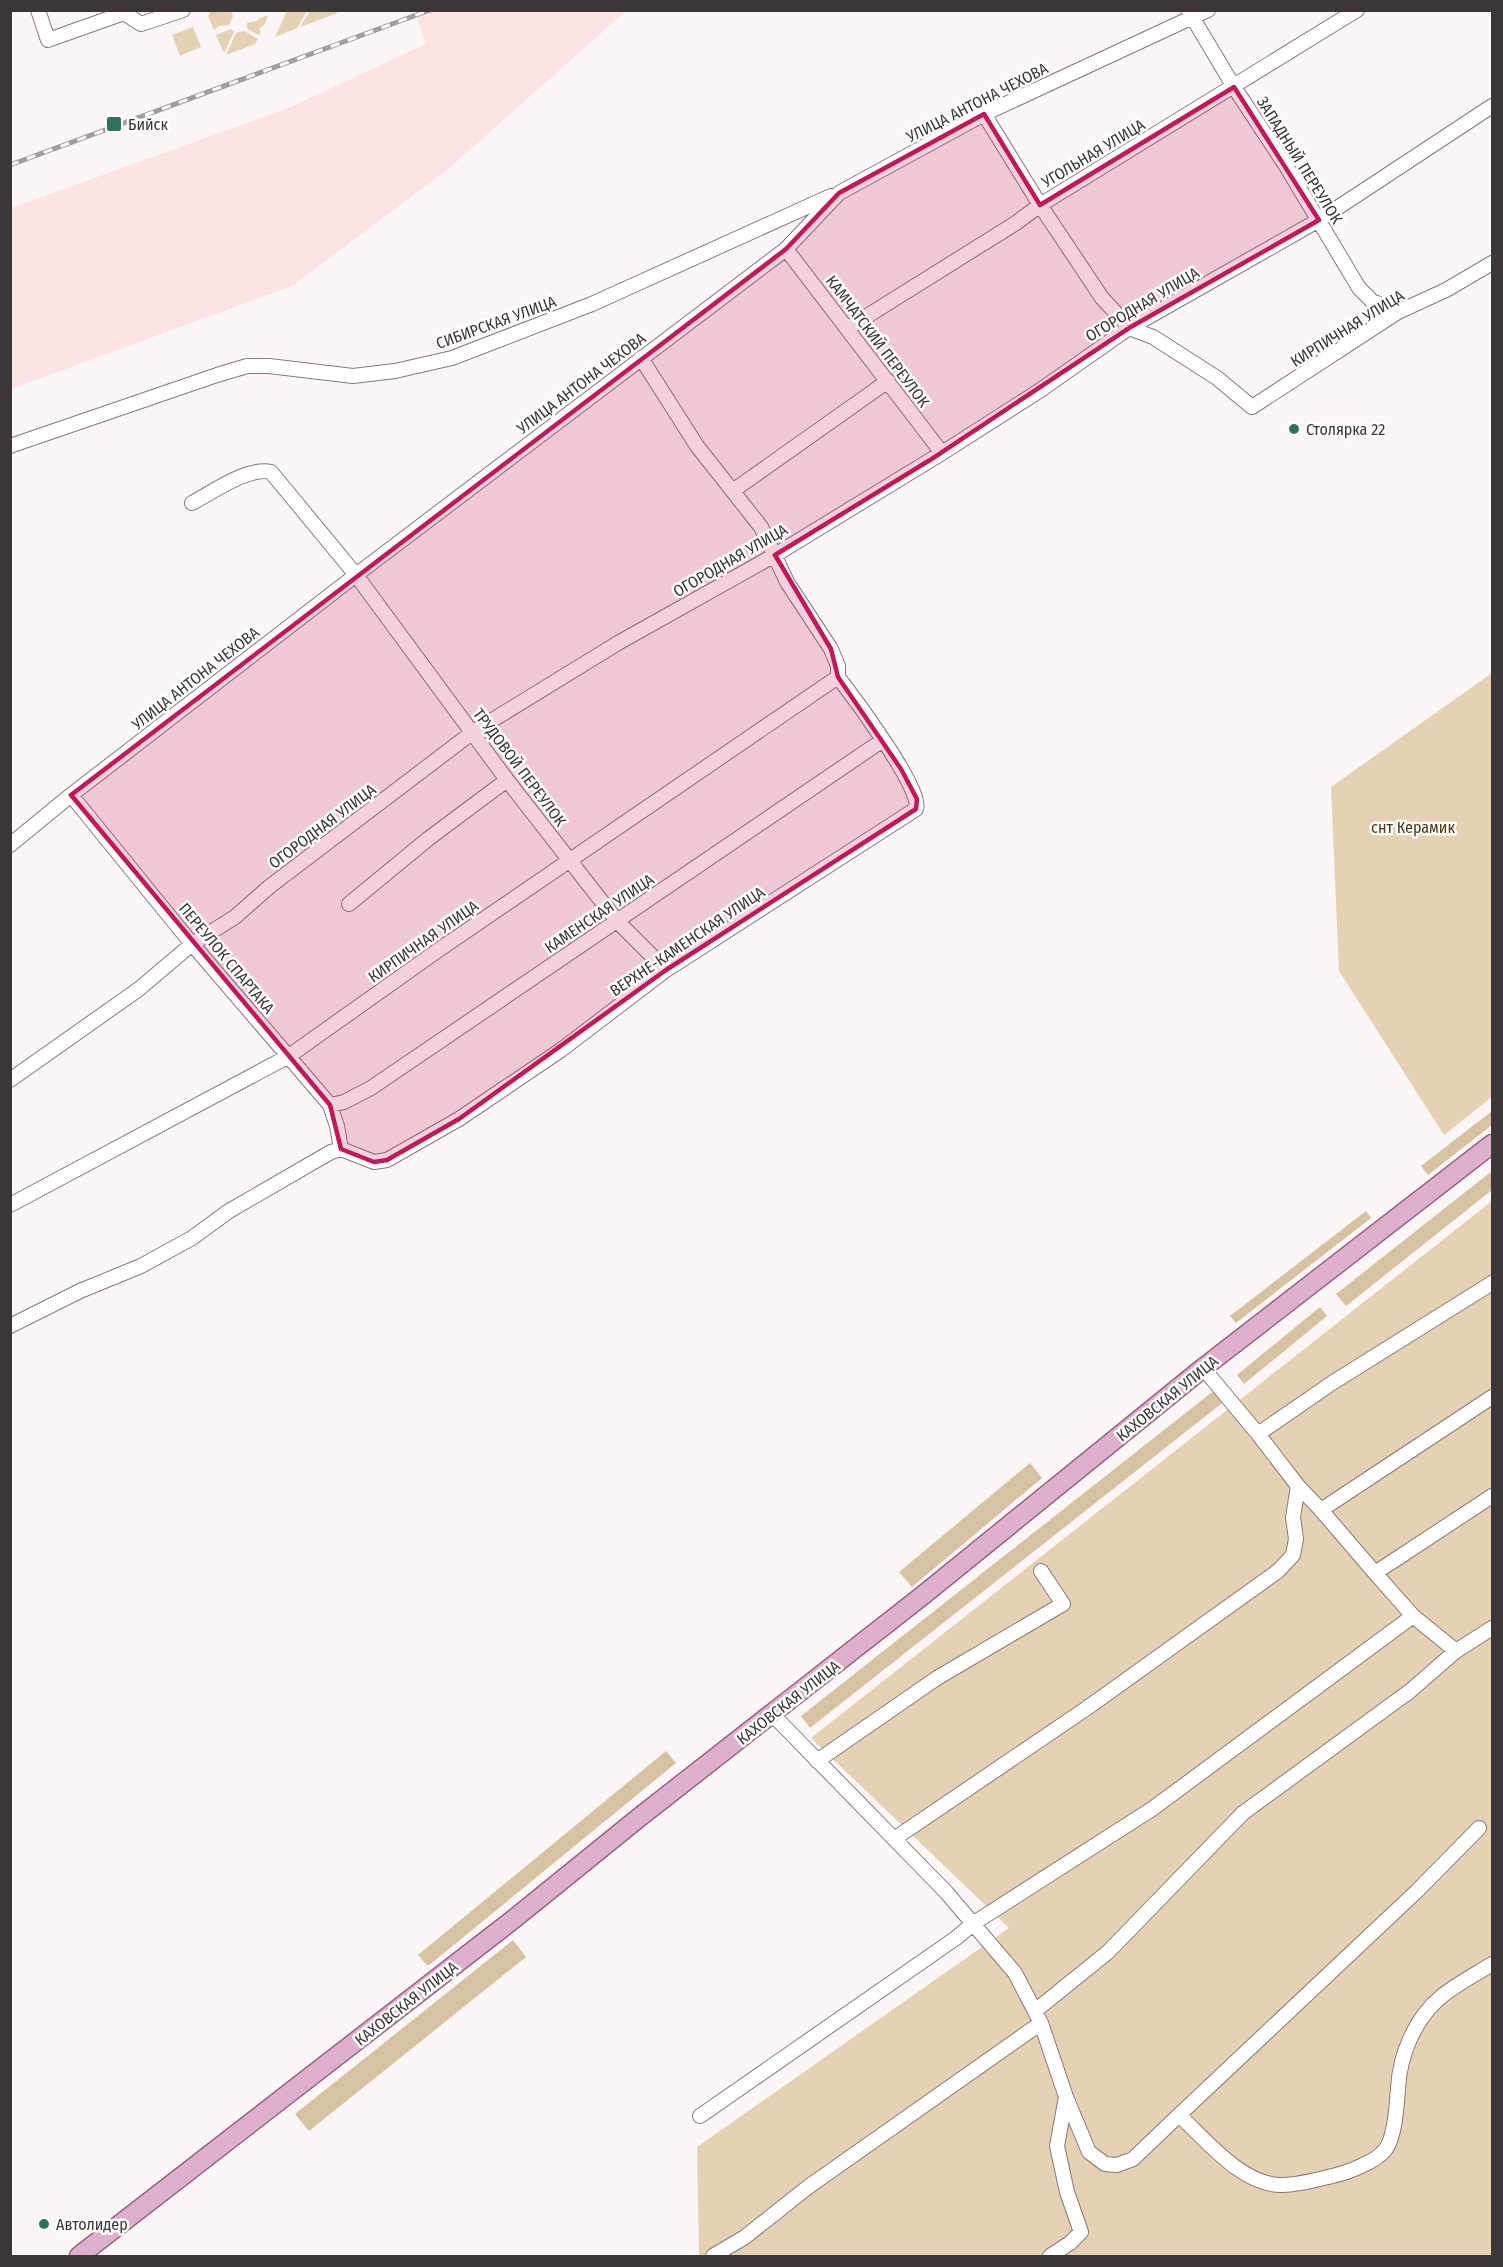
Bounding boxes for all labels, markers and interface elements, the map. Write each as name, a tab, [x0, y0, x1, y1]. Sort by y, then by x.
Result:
street label: УЛИЦА АНТОНА ЧЕХОВА	[902, 58, 1052, 147]
street label: ЗАПАДНЫЙ ПЕРЕУЛОК	[1253, 93, 1347, 228]
marker: Бийск	[105, 115, 123, 133]
place label: Бийск	[128, 115, 168, 134]
street label: УГОЛЬНАЯ УЛИЦА	[1037, 115, 1149, 192]
street label: ОГОРОДНАЯ УЛИЦА	[1082, 263, 1203, 346]
street label: КАМЧАТСКИЙ ПЕРЕУЛОК	[822, 272, 934, 411]
street label: КИРПИЧНАЯ УЛИЦА	[1287, 286, 1408, 371]
street label: СИБИРСКАЯ УЛИЦА	[433, 292, 559, 353]
street label: УЛИЦА АНТОНА ЧЕХОВА	[512, 328, 650, 439]
place label: Столярка 22	[1306, 420, 1385, 439]
marker: Столярка 22	[1287, 422, 1301, 436]
street label: ОГОРОДНАЯ УЛИЦА	[670, 520, 791, 601]
street label: УЛИЦА АНТОНА ЧЕХОВА	[127, 622, 263, 735]
street label: ТРУДОВОЙ ПЕРЕУЛОК	[469, 705, 570, 830]
street label: ОГОРОДНАЯ УЛИЦА	[265, 780, 380, 873]
park label: снт Керамик	[1371, 818, 1455, 837]
street label: КАМЕНСКАЯ УЛИЦА	[541, 869, 658, 957]
street label: ВЕРХНЕ-КАМЕНСКАЯ УЛИЦА	[606, 882, 769, 1000]
street label: КИРПИЧНАЯ УЛИЦА	[365, 896, 482, 986]
street label: ПЕРЕУЛОК СПАРТАКА	[175, 899, 279, 1018]
street label: КАХОВСКАЯ УЛИЦА	[1113, 1351, 1223, 1445]
street label: КАХОВСКАЯ УЛИЦА	[733, 1656, 844, 1749]
street label: КАХОВСКАЯ УЛИЦА	[351, 1957, 462, 2050]
place label: Автолидер	[56, 2215, 128, 2234]
marker: Автолидер	[37, 2217, 51, 2231]

